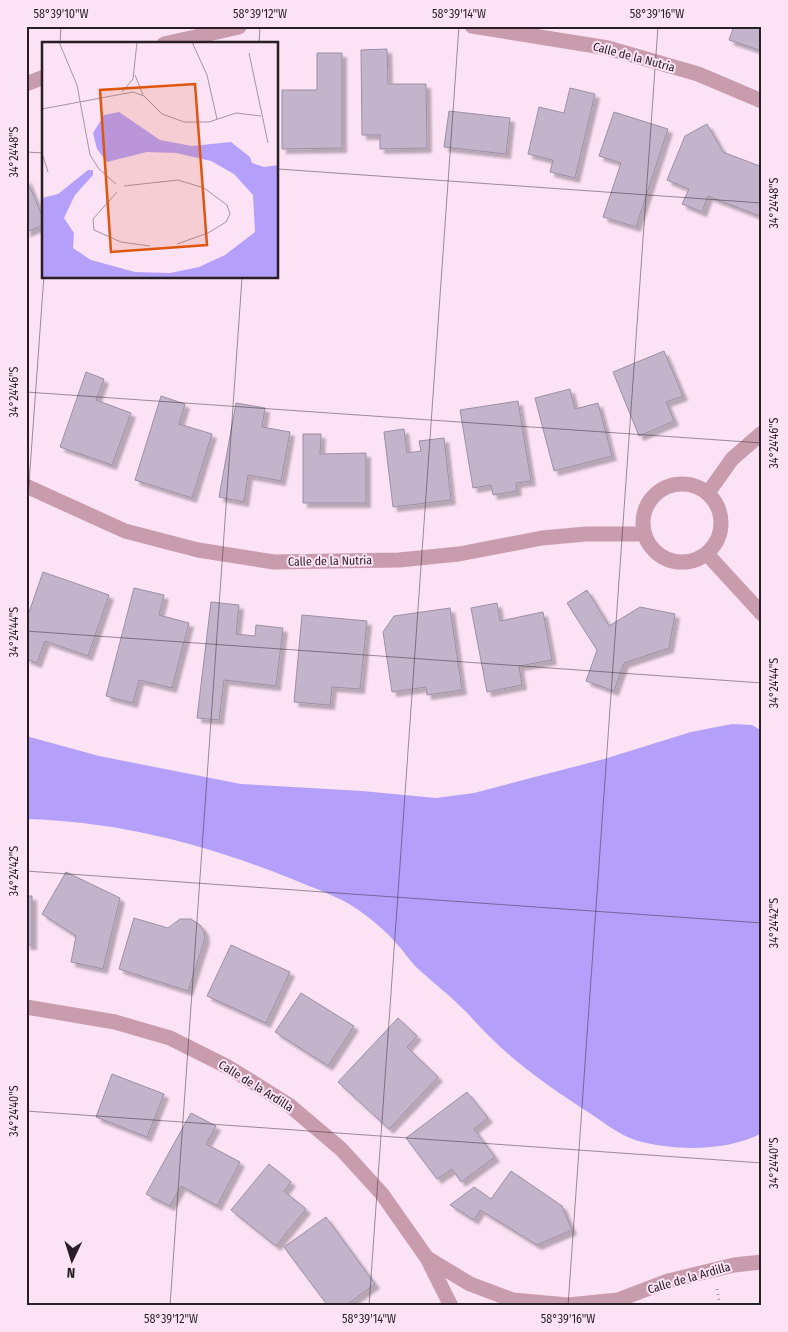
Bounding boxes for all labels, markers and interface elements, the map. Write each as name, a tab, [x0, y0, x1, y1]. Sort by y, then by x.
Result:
text: 58°39'10"W	[33, 7, 89, 21]
text: 58°39'12"W	[233, 7, 287, 21]
text: 58°39'14"W	[432, 7, 486, 21]
text: 58°39'16"W	[630, 7, 684, 21]
street label: Calle de la Nutria	[591, 39, 677, 75]
inset map	[42, 42, 279, 279]
text: 34°24'48"S	[7, 126, 21, 178]
text: 34°24'48"S	[767, 177, 781, 229]
text: 34°24'46"S	[7, 366, 21, 418]
text: 34°24'46"S	[767, 417, 781, 469]
street label: Calle de la Nutria	[288, 553, 372, 569]
text: 34°24'44"S	[7, 607, 21, 657]
text: 34°24'44"S	[767, 658, 781, 708]
text: 34°24'42"S	[7, 846, 21, 896]
text: 34°24'42"S	[767, 898, 781, 948]
street label: Calle de la Ardilla	[216, 1057, 296, 1115]
text: 34°24'40"S	[7, 1085, 21, 1137]
text: 34°24'40"S	[767, 1137, 781, 1189]
north arrow	[48, 1234, 98, 1284]
street label: Calle de la Ardilla	[646, 1259, 732, 1297]
text: N	[66, 1264, 76, 1281]
text: 58°39'12"W	[144, 1312, 198, 1326]
text: 58°39'14"W	[342, 1312, 396, 1326]
text: 58°39'16"W	[541, 1312, 595, 1326]

